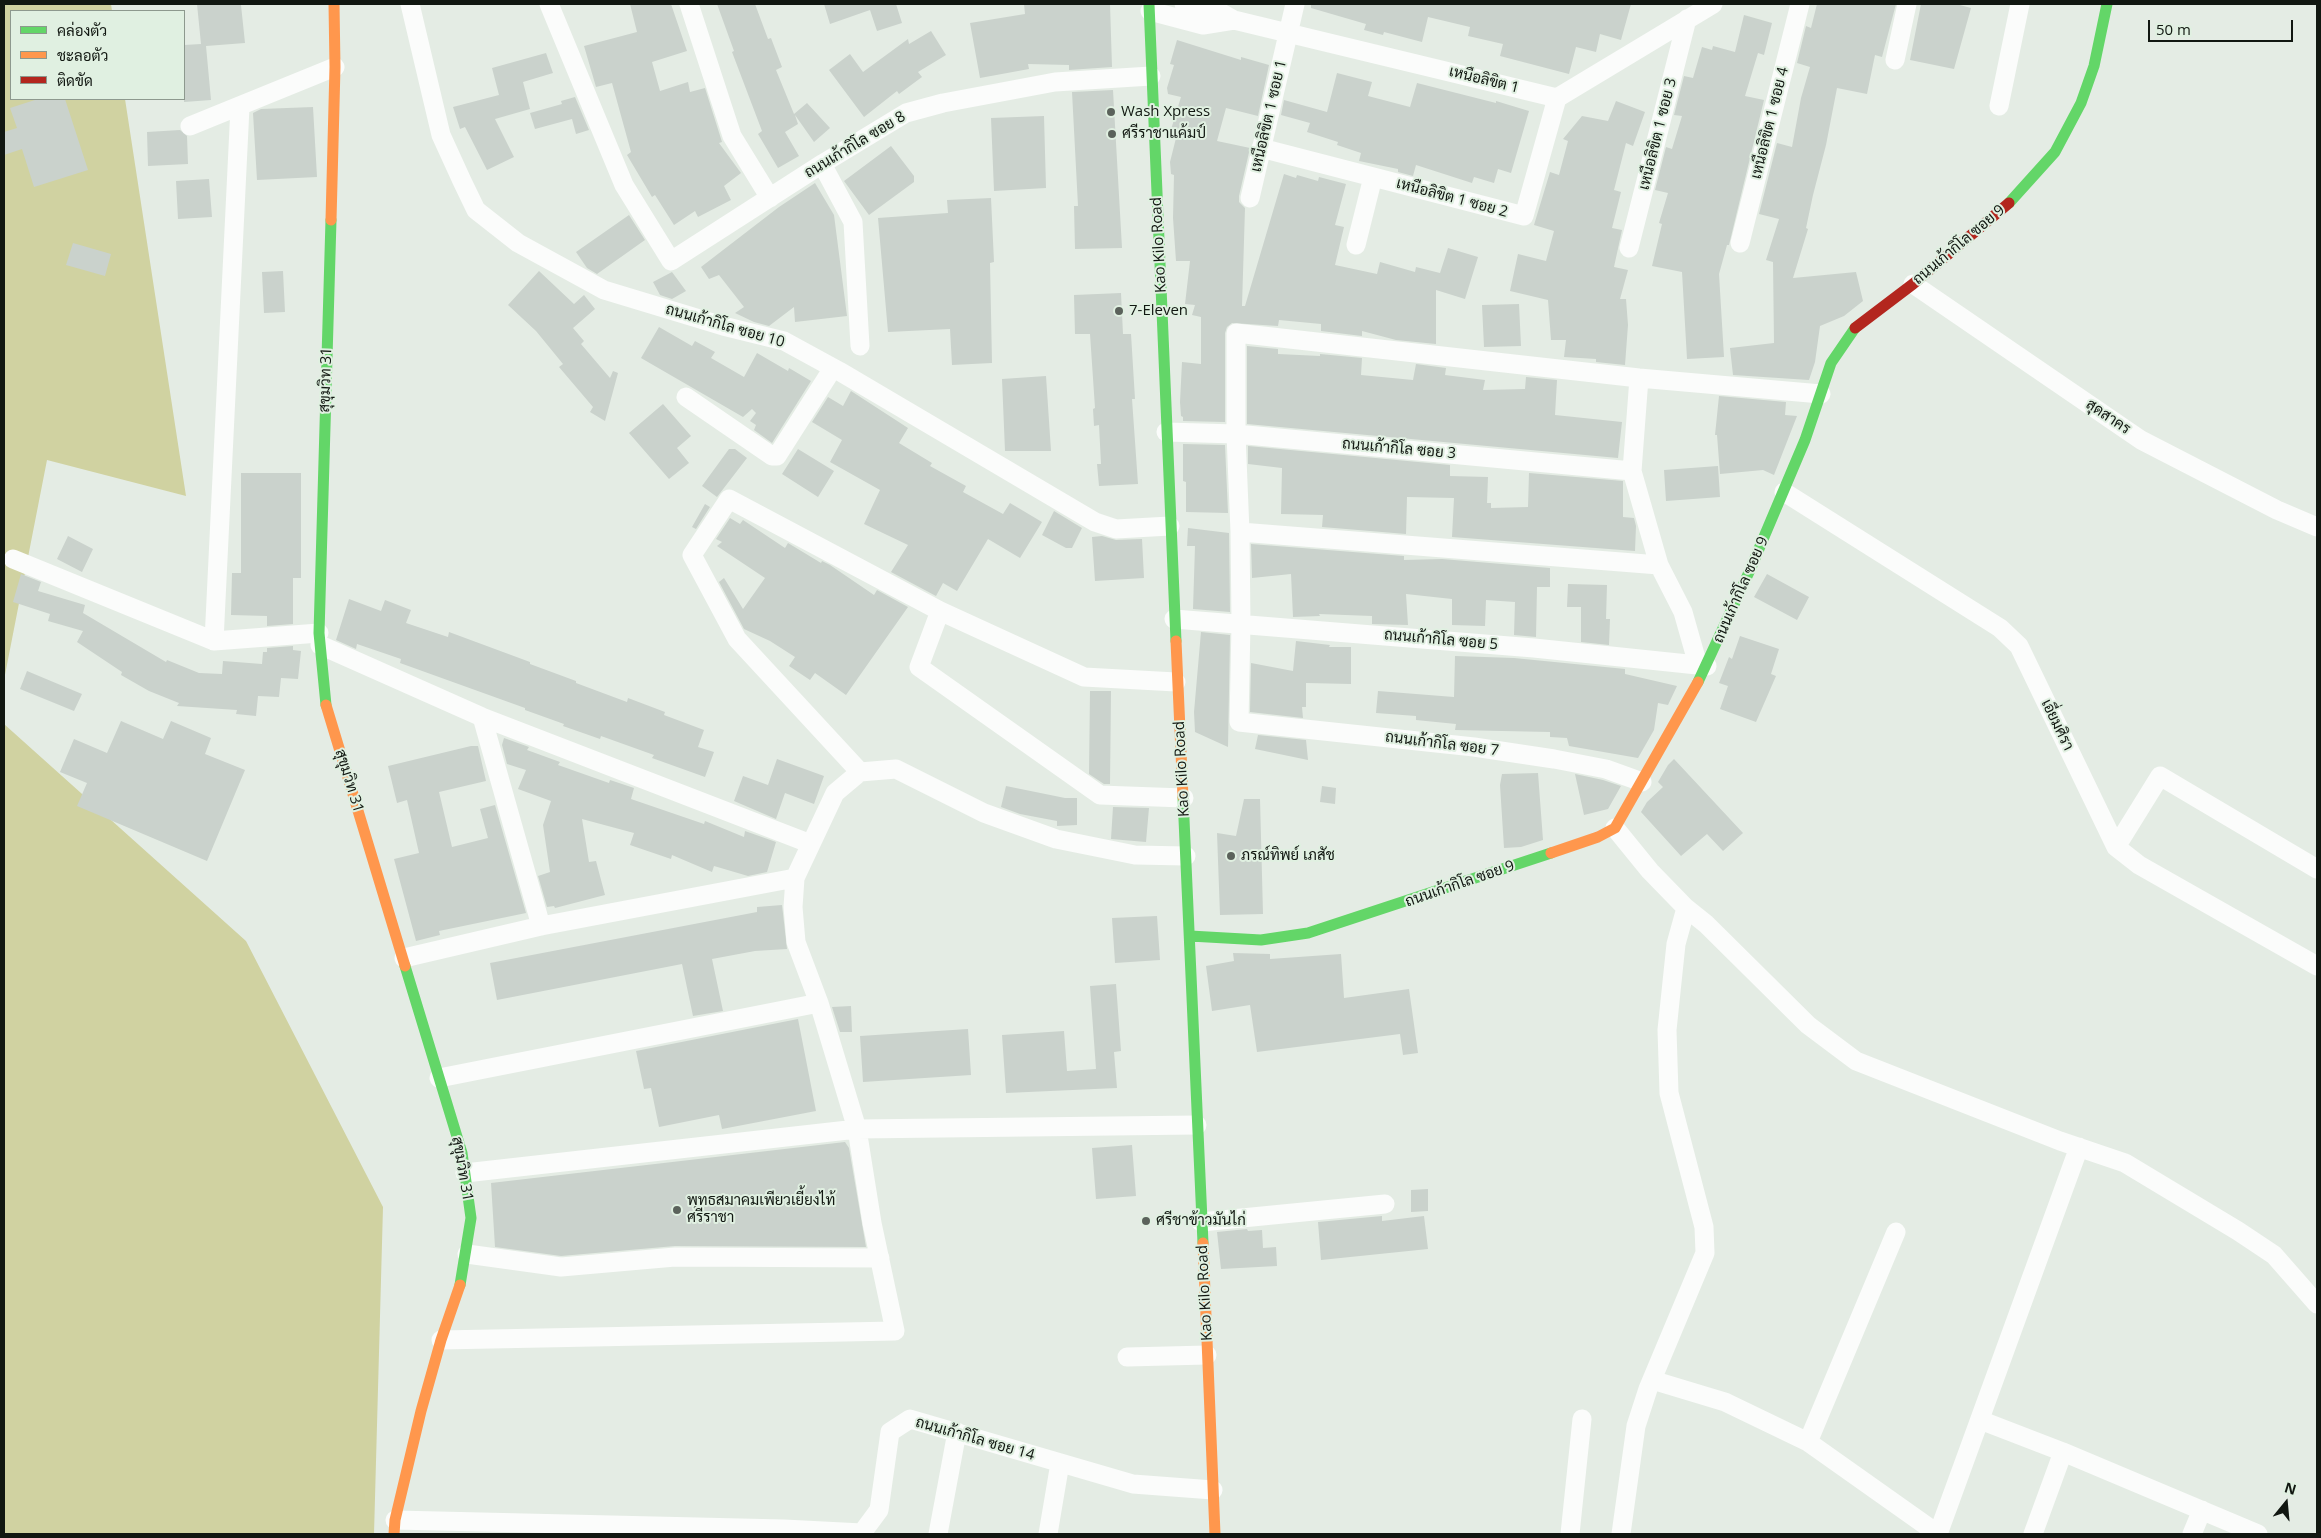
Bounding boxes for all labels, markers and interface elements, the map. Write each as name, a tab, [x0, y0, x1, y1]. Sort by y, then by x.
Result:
legend	[10, 10, 185, 100]
scale bar	[2151, 10, 2296, 42]
text: 50 m	[2156, 19, 2191, 39]
text: คล่องตัว	[57, 20, 107, 40]
text: ชะลอตัว	[57, 45, 108, 65]
street label: เหนือลิขิต 1 ซอย 1	[1247, 58, 1291, 174]
street label: เหนือลิขิต 1	[1447, 63, 1521, 97]
street label: เหนือลิขิต 1 ซอย 4	[1747, 65, 1793, 181]
text: ติดขัด	[57, 70, 93, 90]
street label: เหนือลิขิต 1 ซอย 3	[1635, 76, 1681, 192]
place label: Wash Xpress	[1121, 103, 1210, 121]
marker: Wash Xpress	[1105, 106, 1117, 118]
street label: ถนนเก้ากิโล ซอย 8	[801, 108, 909, 182]
place label: ศรีราชาแค้มป์	[1122, 125, 1206, 143]
marker: ศรีราชาแค้มป์	[1106, 128, 1118, 140]
street label: เหนือลิขิต 1 ซอย 2	[1394, 174, 1510, 222]
street label: Kao Kilo Road	[1148, 197, 1170, 293]
street label: ถนนเก้ากิโล ซอย 9	[1909, 201, 2009, 289]
street label: ถนนเก้ากิโล ซอย 10	[663, 300, 787, 352]
place label: 7-Eleven	[1129, 302, 1188, 320]
marker: 7-Eleven	[1113, 305, 1125, 317]
street label: สุขุมวิท 31	[316, 347, 336, 413]
street label: สุดสาคร	[2082, 396, 2134, 438]
street label: ถนนเก้ากิโล ซอย 3	[1341, 435, 1457, 463]
street label: ถนนเก้ากิโล ซอย 9	[1710, 534, 1772, 646]
street label: ถนนเก้ากิโล ซอย 5	[1383, 626, 1499, 654]
street label: เอี่ยมศิรา	[2037, 696, 2077, 754]
street label: Kao Kilo Road	[1171, 721, 1193, 817]
street label: ถนนเก้ากิโล ซอย 7	[1384, 728, 1500, 760]
street label: สุขุมวิท 31	[331, 747, 367, 815]
place label: ภรณ์ทิพย์ เภสัช	[1241, 847, 1335, 865]
marker: ภรณ์ทิพย์ เภสัช	[1225, 850, 1237, 862]
street label: ถนนเก้ากิโล ซอย 9	[1403, 857, 1517, 911]
street label: สุขุมวิท 31	[447, 1135, 477, 1203]
place label: พุทธสมาคมเพียวเยี้ยงไท้ ศรีราชา	[687, 1192, 835, 1227]
marker: พุทธสมาคมเพียวเยี้ยงไท้ ศรีราชา	[671, 1204, 683, 1216]
place label: ศรีชาข้าวมันไก่	[1156, 1212, 1246, 1230]
marker: ศรีชาข้าวมันไก่	[1140, 1215, 1152, 1227]
street label: Kao Kilo Road	[1194, 1245, 1216, 1341]
street label: ถนนเก้ากิโล ซอย 14	[913, 1413, 1037, 1465]
text: N	[2282, 1477, 2299, 1499]
north arrow	[2261, 1478, 2311, 1528]

